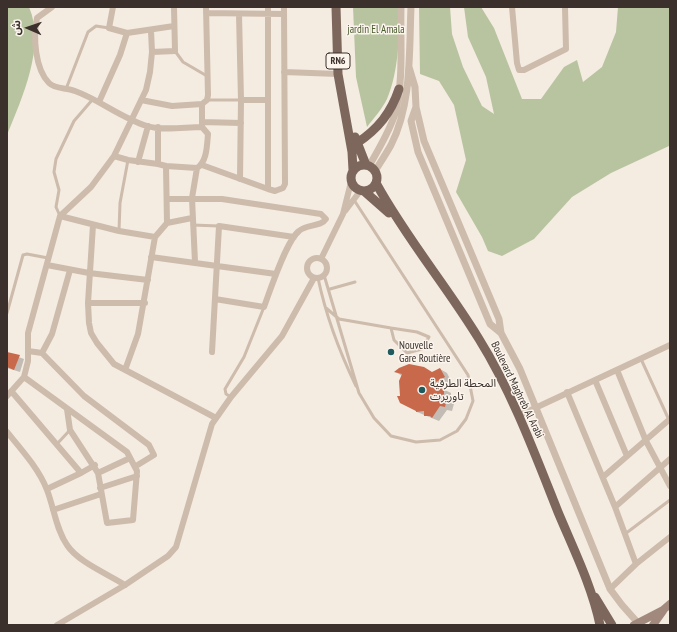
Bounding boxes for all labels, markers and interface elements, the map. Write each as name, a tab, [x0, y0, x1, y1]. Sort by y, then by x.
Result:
north arrow	[8, 8, 48, 48]
text: ش	[9, 20, 23, 35]
park label: jardin El Amala	[347, 23, 405, 37]
road number: RN6	[326, 53, 350, 69]
place label: Nouvelle Gare Routière	[399, 339, 451, 365]
street label: Boulevard Maghreb Al Arabi	[488, 339, 546, 441]
marker: Nouvelle Gare Routière	[386, 347, 396, 357]
place label: المحطة الطرقية تاوريرت	[430, 377, 496, 403]
marker: المحطة الطرقية تاوريرت	[417, 385, 427, 395]

